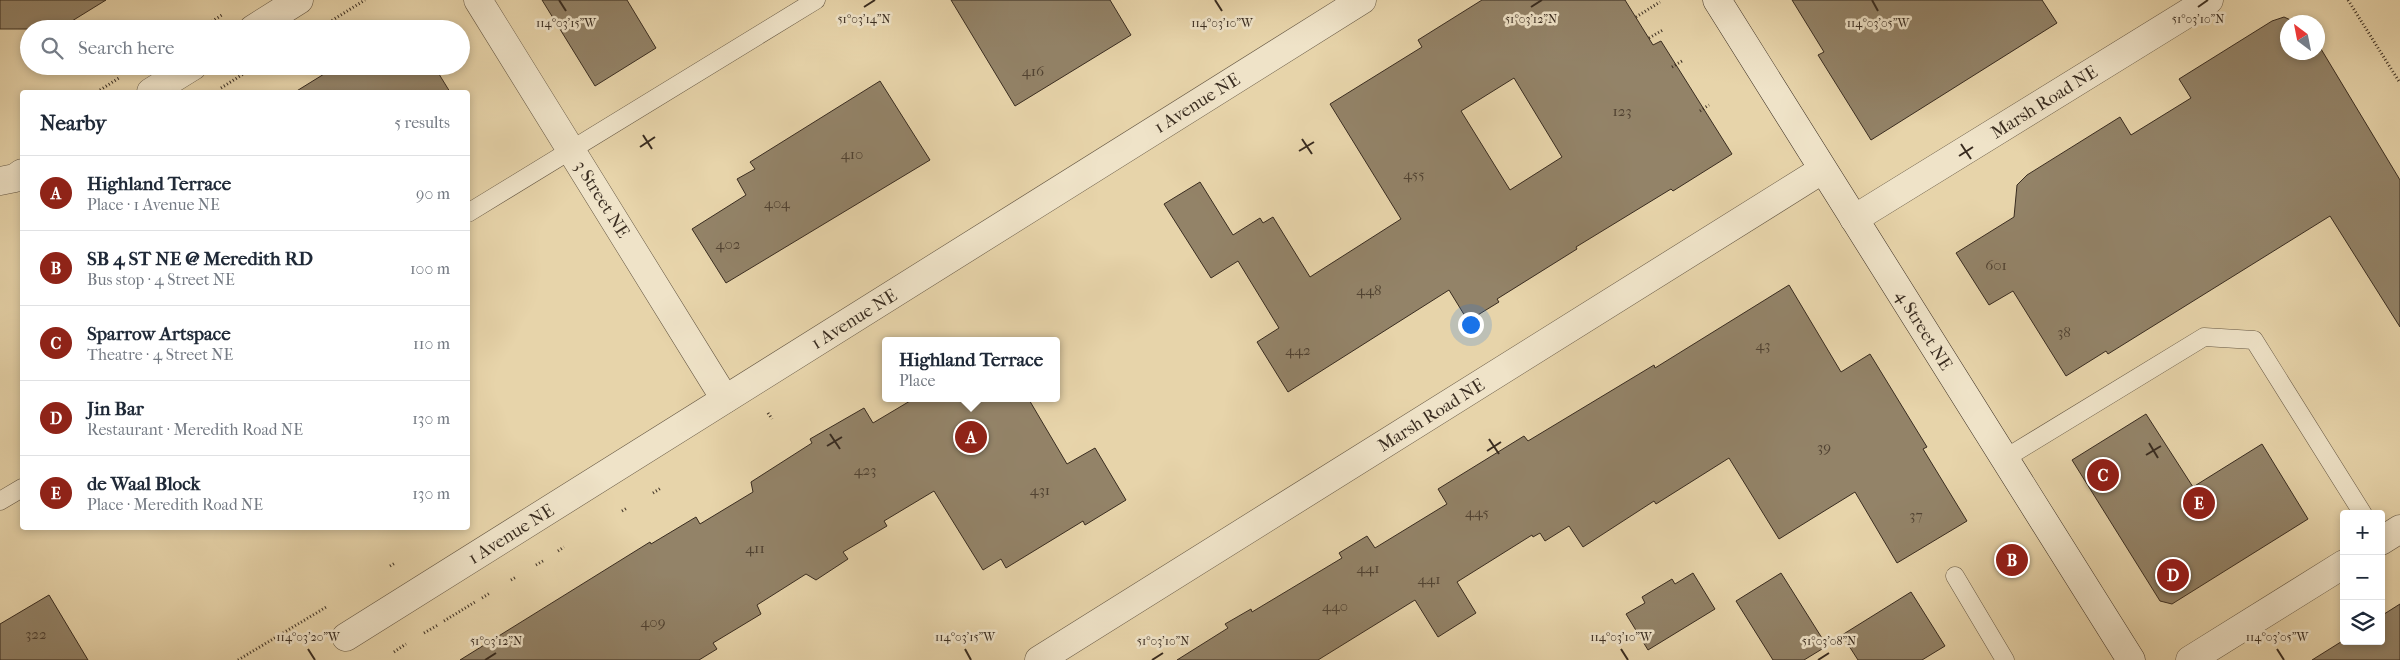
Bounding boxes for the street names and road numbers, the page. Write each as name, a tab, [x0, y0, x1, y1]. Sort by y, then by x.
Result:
street label: Marsh Road NE	[1987, 61, 2101, 144]
street label: 1 Avenue NE	[1151, 69, 1244, 138]
street label: 3 Street NE	[570, 157, 634, 242]
street label: 1 Avenue NE	[808, 285, 901, 354]
street label: 4 Street NE	[1891, 286, 1956, 374]
street label: Marsh Road NE	[1374, 374, 1488, 457]
street label: 1 Avenue NE	[465, 500, 558, 569]

